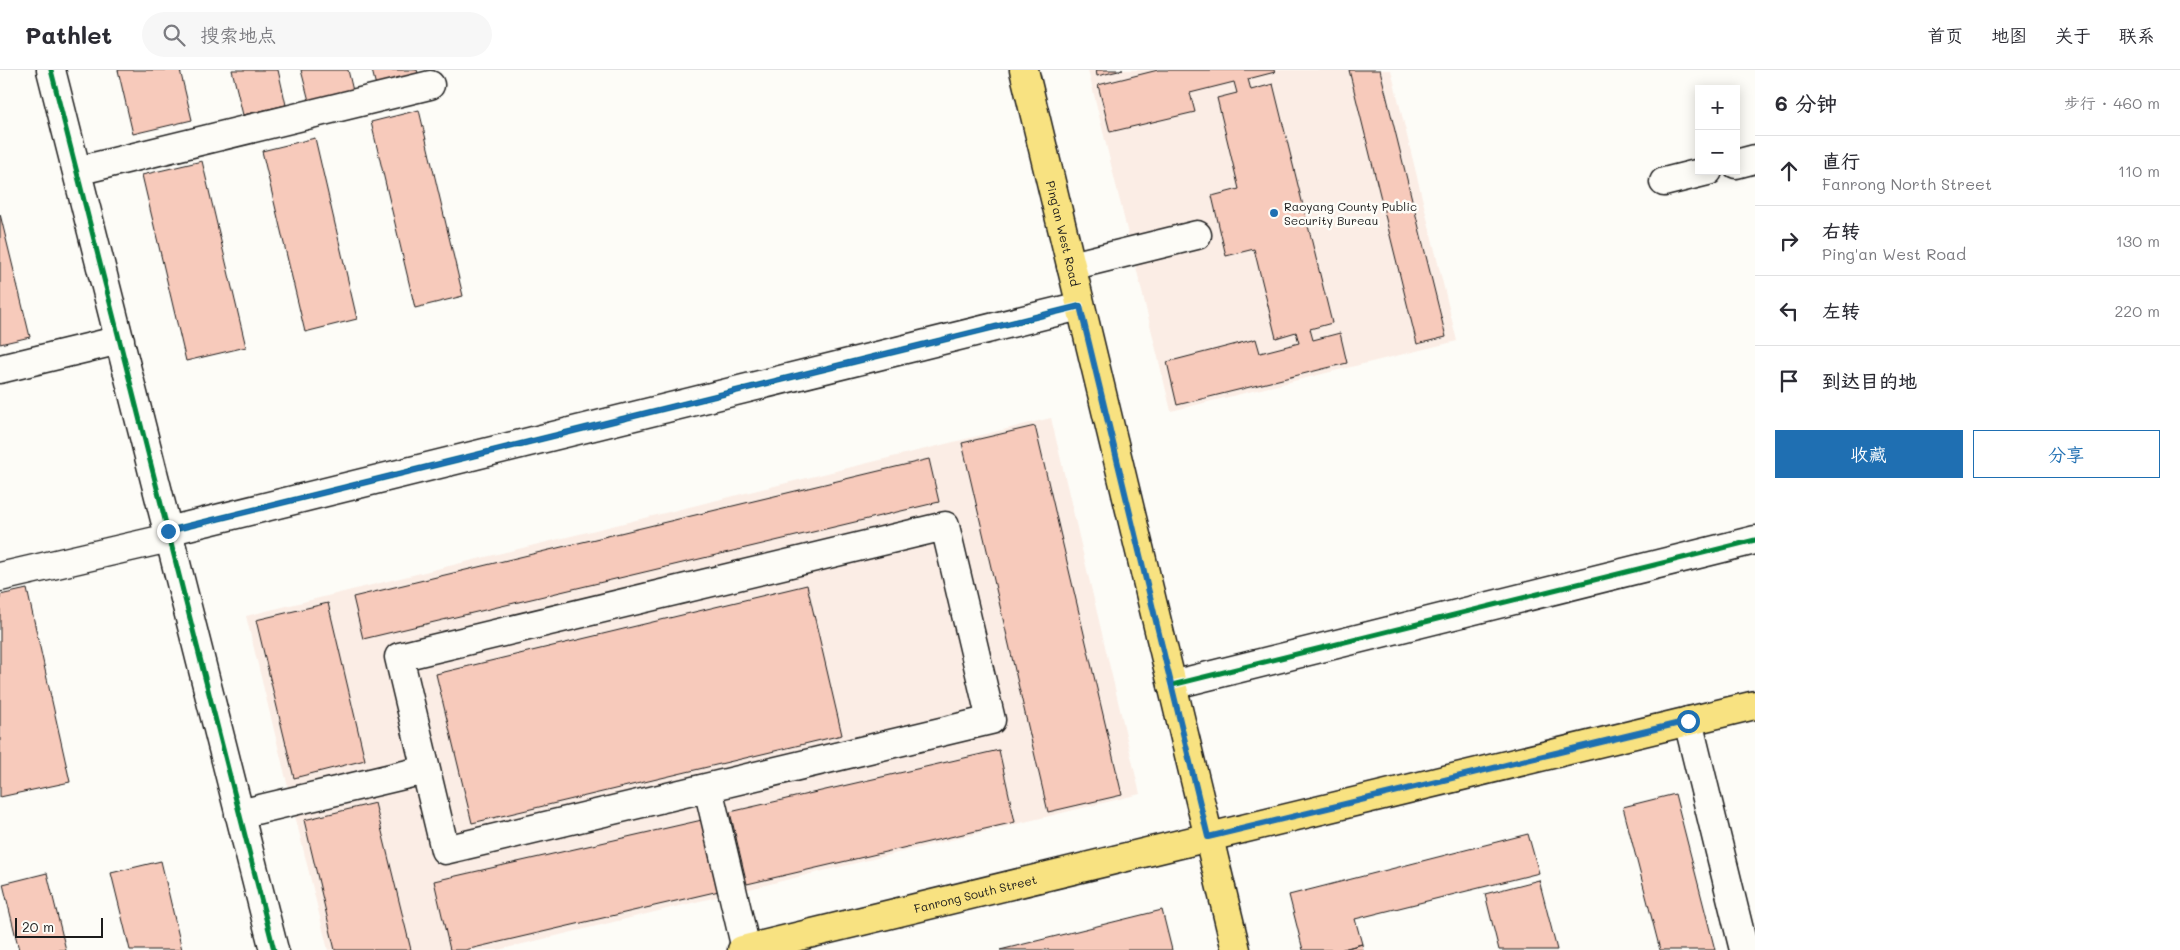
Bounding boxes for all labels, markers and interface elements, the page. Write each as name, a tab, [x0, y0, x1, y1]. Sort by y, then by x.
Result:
search box	[142, 12, 492, 57]
text: Pathlet	[25, 19, 112, 50]
icon: search	[160, 21, 188, 49]
text: 搜索地点	[200, 22, 276, 47]
text: 首页	[1927, 23, 1963, 47]
text: 地图	[1991, 23, 2027, 47]
text: 关于	[2055, 23, 2091, 47]
text: 联系	[2119, 23, 2155, 47]
map controls	[1695, 85, 1740, 175]
button: +	[1695, 85, 1740, 130]
text: 6 分钟	[1775, 89, 1837, 116]
text: 步行 · 460 m	[2064, 92, 2160, 113]
button: −	[1695, 130, 1740, 175]
text: 直行	[1822, 148, 1860, 173]
icon: ahead	[1775, 157, 1803, 185]
text: 110 m	[2118, 160, 2160, 181]
text: Fanrong North Street	[1822, 173, 1992, 194]
street label: Ping'an West Road	[1043, 179, 1084, 288]
place label: Raoyang County Public Security Bureau	[1284, 198, 1417, 228]
marker: Raoyang County Public Security Bureau	[1268, 207, 1280, 219]
text: 右转	[1822, 218, 1860, 243]
icon: right	[1775, 227, 1803, 255]
text: 130 m	[2116, 230, 2160, 251]
text: Ping'an West Road	[1822, 243, 1966, 264]
icon: left	[1775, 297, 1803, 325]
text: 左转	[1822, 298, 1860, 323]
text: 220 m	[2114, 300, 2160, 321]
icon: arrive	[1775, 367, 1803, 395]
text: 到达目的地	[1822, 368, 1917, 393]
button: 收藏	[1775, 430, 1963, 478]
button: 分享	[1973, 430, 2160, 478]
route end	[157, 520, 180, 543]
route start	[1677, 710, 1700, 733]
street label: Fanrong South Street	[912, 871, 1038, 916]
scale bar	[15, 915, 102, 938]
text: 20 m	[22, 917, 54, 936]

